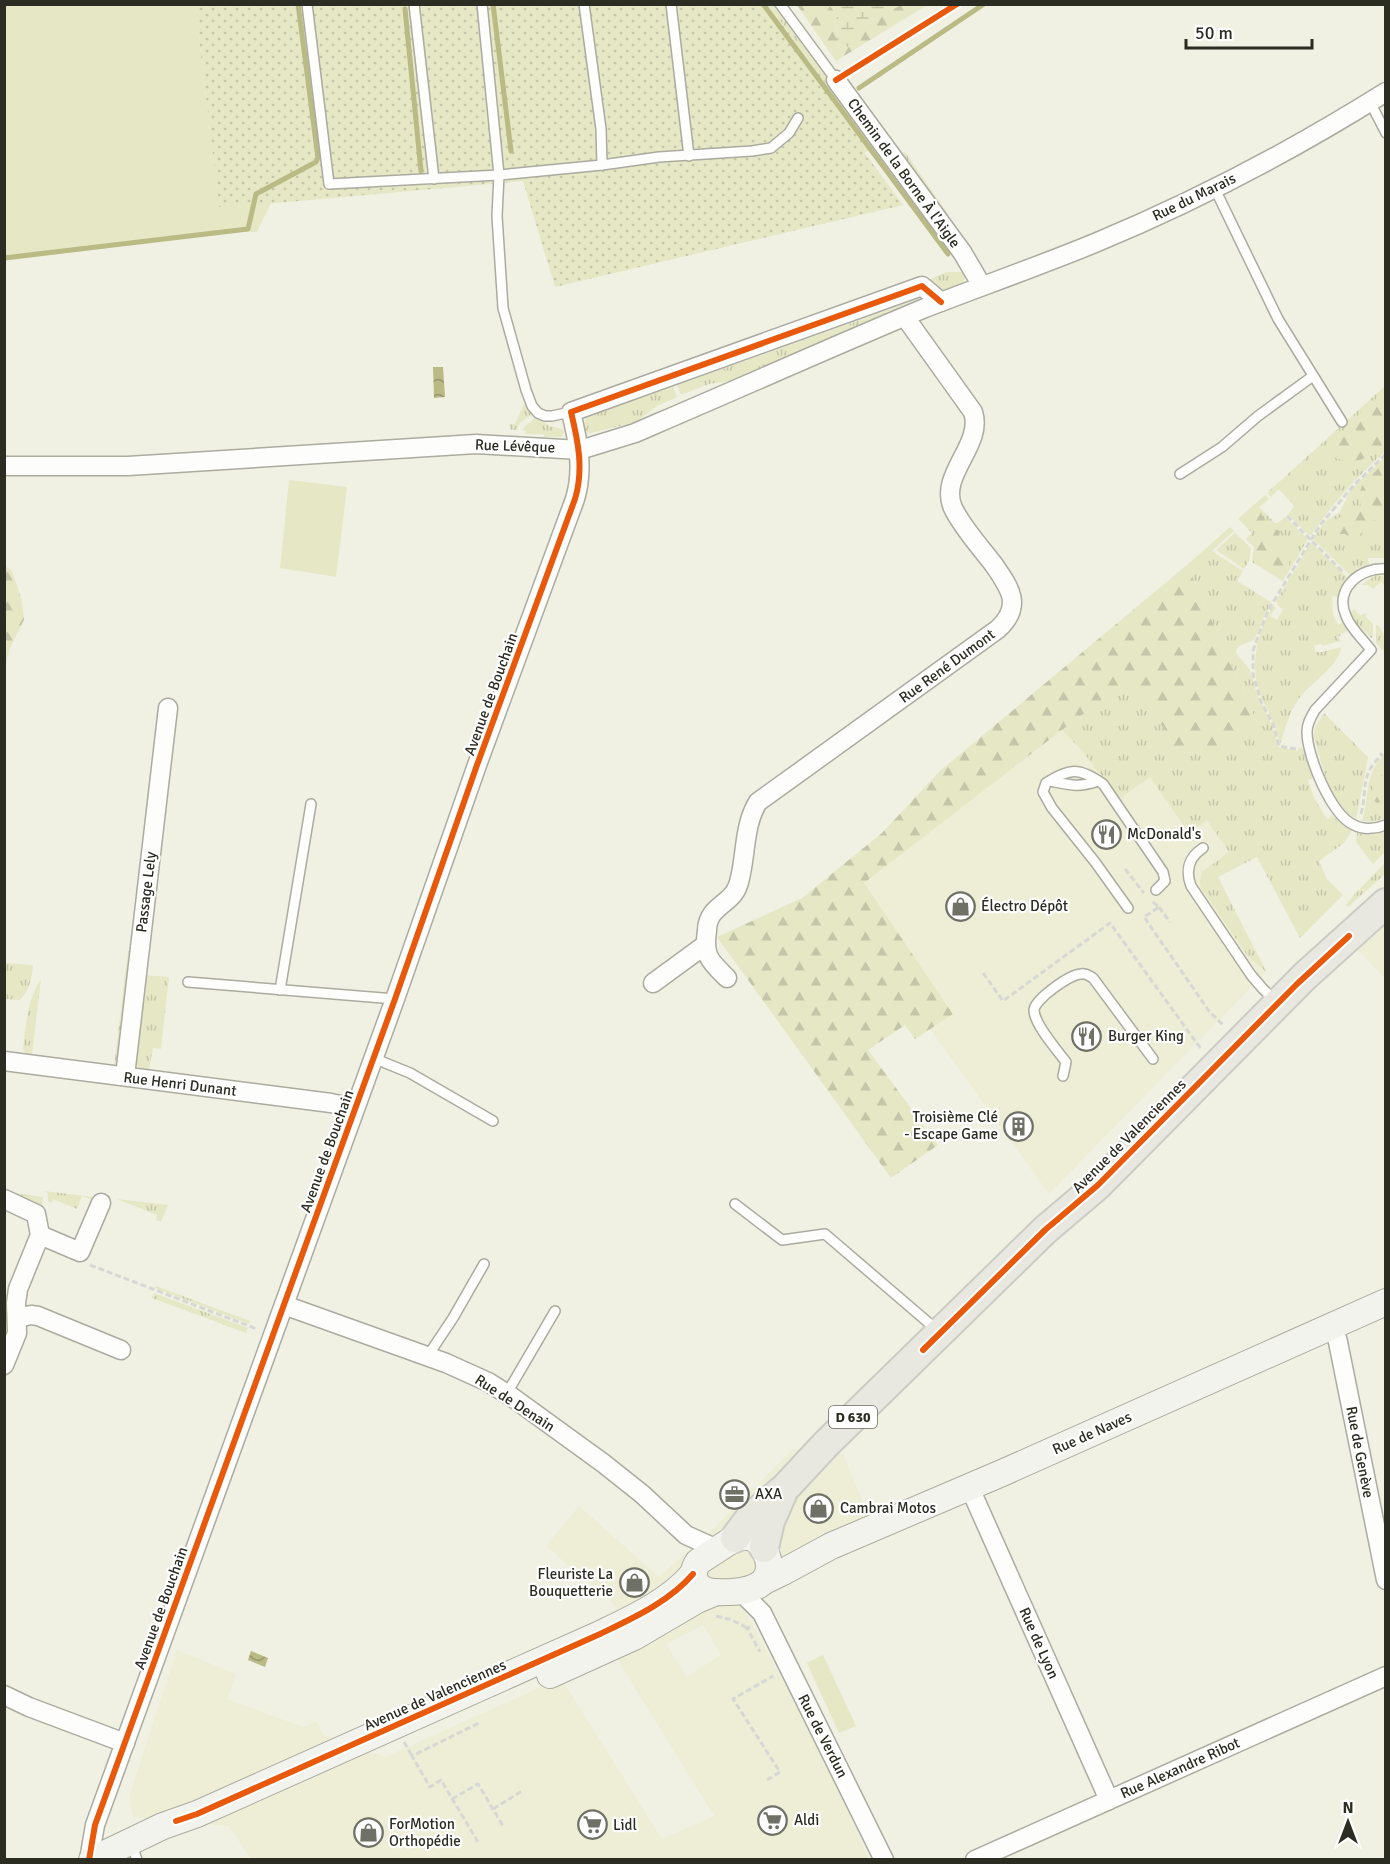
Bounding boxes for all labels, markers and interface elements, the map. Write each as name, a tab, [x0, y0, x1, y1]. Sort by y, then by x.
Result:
scale bar	[1186, 12, 1312, 50]
text: 50 m	[1195, 22, 1233, 44]
street label: Chemin de la Borne À l'Aigle	[844, 94, 965, 251]
street label: Rue du Marais	[1149, 169, 1239, 225]
street label: Rue Lévêque	[475, 436, 555, 456]
street label: Rue René Dumont	[896, 625, 998, 707]
street label: Avenue de Bouchain	[460, 630, 522, 758]
restaurant icon: McDonald's	[1090, 818, 1122, 850]
place label: McDonald's	[1127, 825, 1202, 843]
street label: Passage Lely	[132, 851, 160, 933]
shop icon: Électro Dépôt	[944, 890, 976, 922]
place label: Électro Dépôt	[981, 896, 1068, 915]
restaurant icon: Burger King	[1071, 1020, 1103, 1052]
place label: Burger King	[1108, 1027, 1184, 1045]
street label: Rue Henri Dunant	[122, 1068, 238, 1100]
street label: Avenue de Valenciennes	[1068, 1075, 1190, 1197]
street label: Avenue de Bouchain	[296, 1087, 358, 1215]
place label: Troisième Clé - Escape Game	[904, 1108, 998, 1143]
building icon: Troisième Clé - Escape Game	[1003, 1110, 1035, 1142]
street label: Rue de Denain	[472, 1370, 558, 1436]
street label: Rue de Genève	[1342, 1405, 1378, 1499]
road number: D 630	[829, 1406, 877, 1428]
street label: Rue de Naves	[1050, 1407, 1135, 1458]
office icon: AXA	[718, 1478, 750, 1510]
place label: AXA	[755, 1485, 782, 1503]
shop icon: Cambrai Motos	[803, 1492, 835, 1524]
place label: Cambrai Motos	[840, 1499, 937, 1517]
street label: Avenue de Bouchain	[130, 1544, 192, 1672]
place label: Fleuriste La Bouquetterie	[529, 1565, 613, 1600]
shop icon: Fleuriste La Bouquetterie	[618, 1567, 650, 1599]
street label: Rue de Lyon	[1015, 1604, 1063, 1682]
street label: Avenue de Valenciennes	[361, 1655, 509, 1734]
street label: Rue de Verdun	[794, 1691, 852, 1781]
street label: Rue Alexandre Ribot	[1117, 1734, 1243, 1802]
north arrow	[1318, 1792, 1378, 1852]
text: N	[1342, 1798, 1354, 1818]
supermarket icon: Aldi	[757, 1804, 789, 1836]
supermarket icon: Lidl	[576, 1809, 608, 1841]
place label: Aldi	[794, 1811, 819, 1829]
place label: ForMotion Orthopédie	[389, 1815, 461, 1850]
place label: Lidl	[613, 1816, 637, 1834]
shop icon: ForMotion Orthopédie	[352, 1817, 384, 1849]

